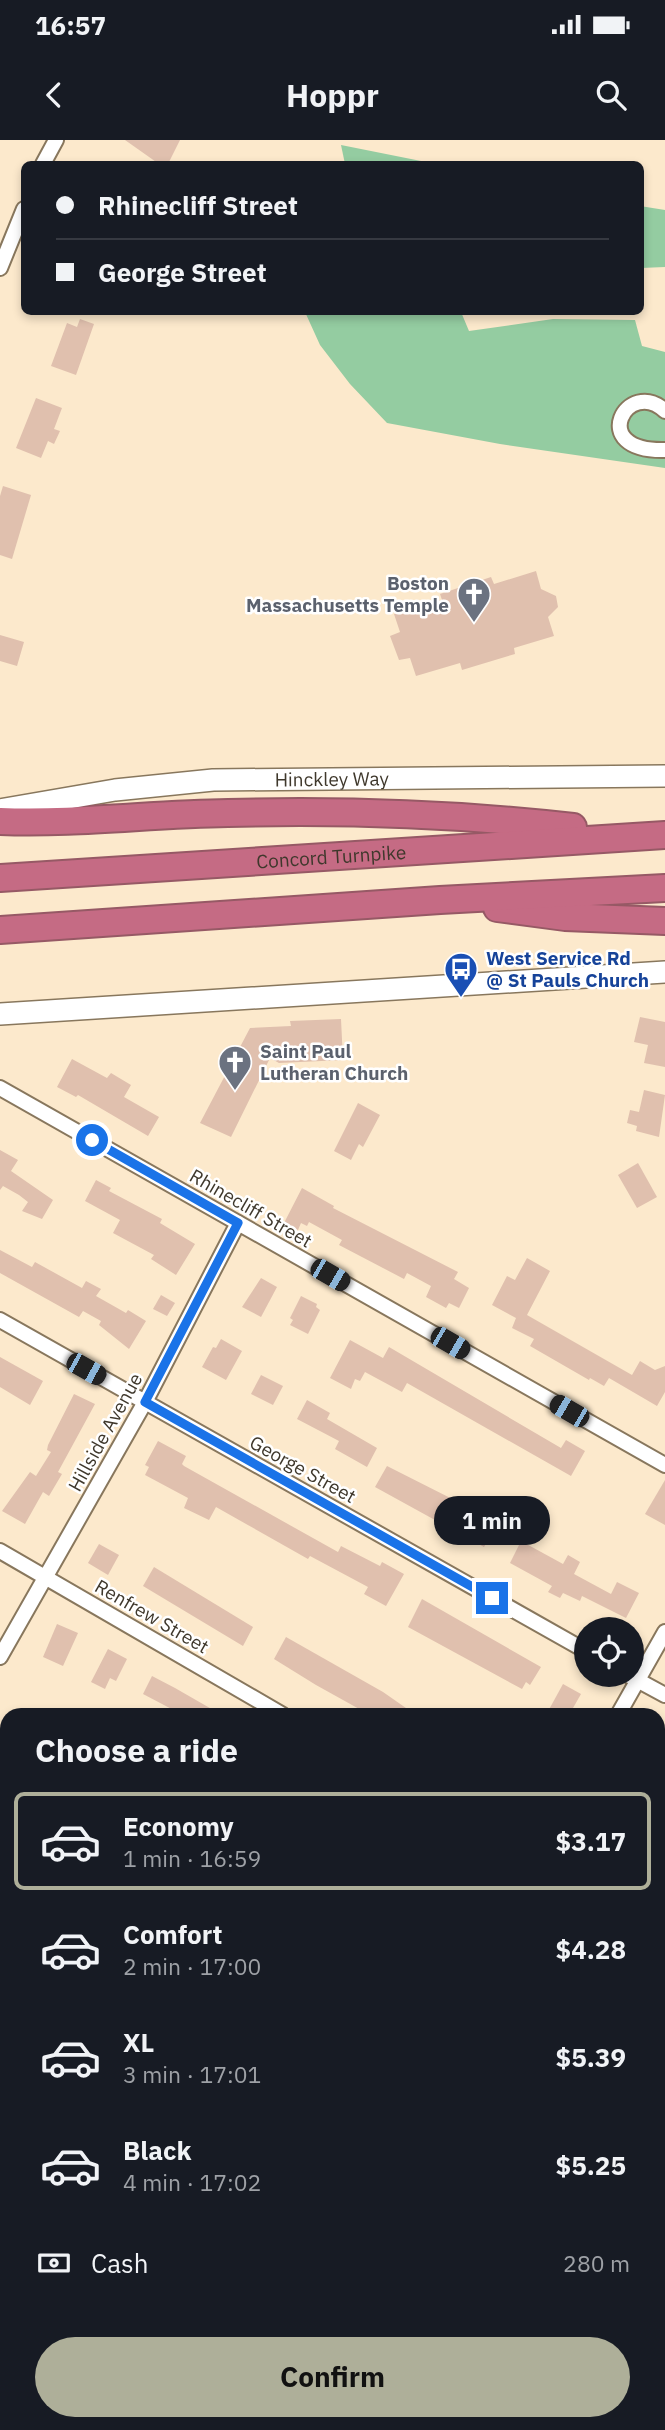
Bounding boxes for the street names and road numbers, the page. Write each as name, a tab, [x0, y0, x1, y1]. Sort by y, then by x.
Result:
street label: Hinckley Way	[274, 766, 390, 791]
street label: Concord Turnpike	[256, 840, 407, 873]
street label: Rhinecliff Street	[186, 1163, 316, 1253]
street label: Hillside Avenue	[63, 1369, 147, 1495]
street label: George Street	[246, 1430, 360, 1508]
street label: Renfrew Street	[91, 1574, 213, 1658]

